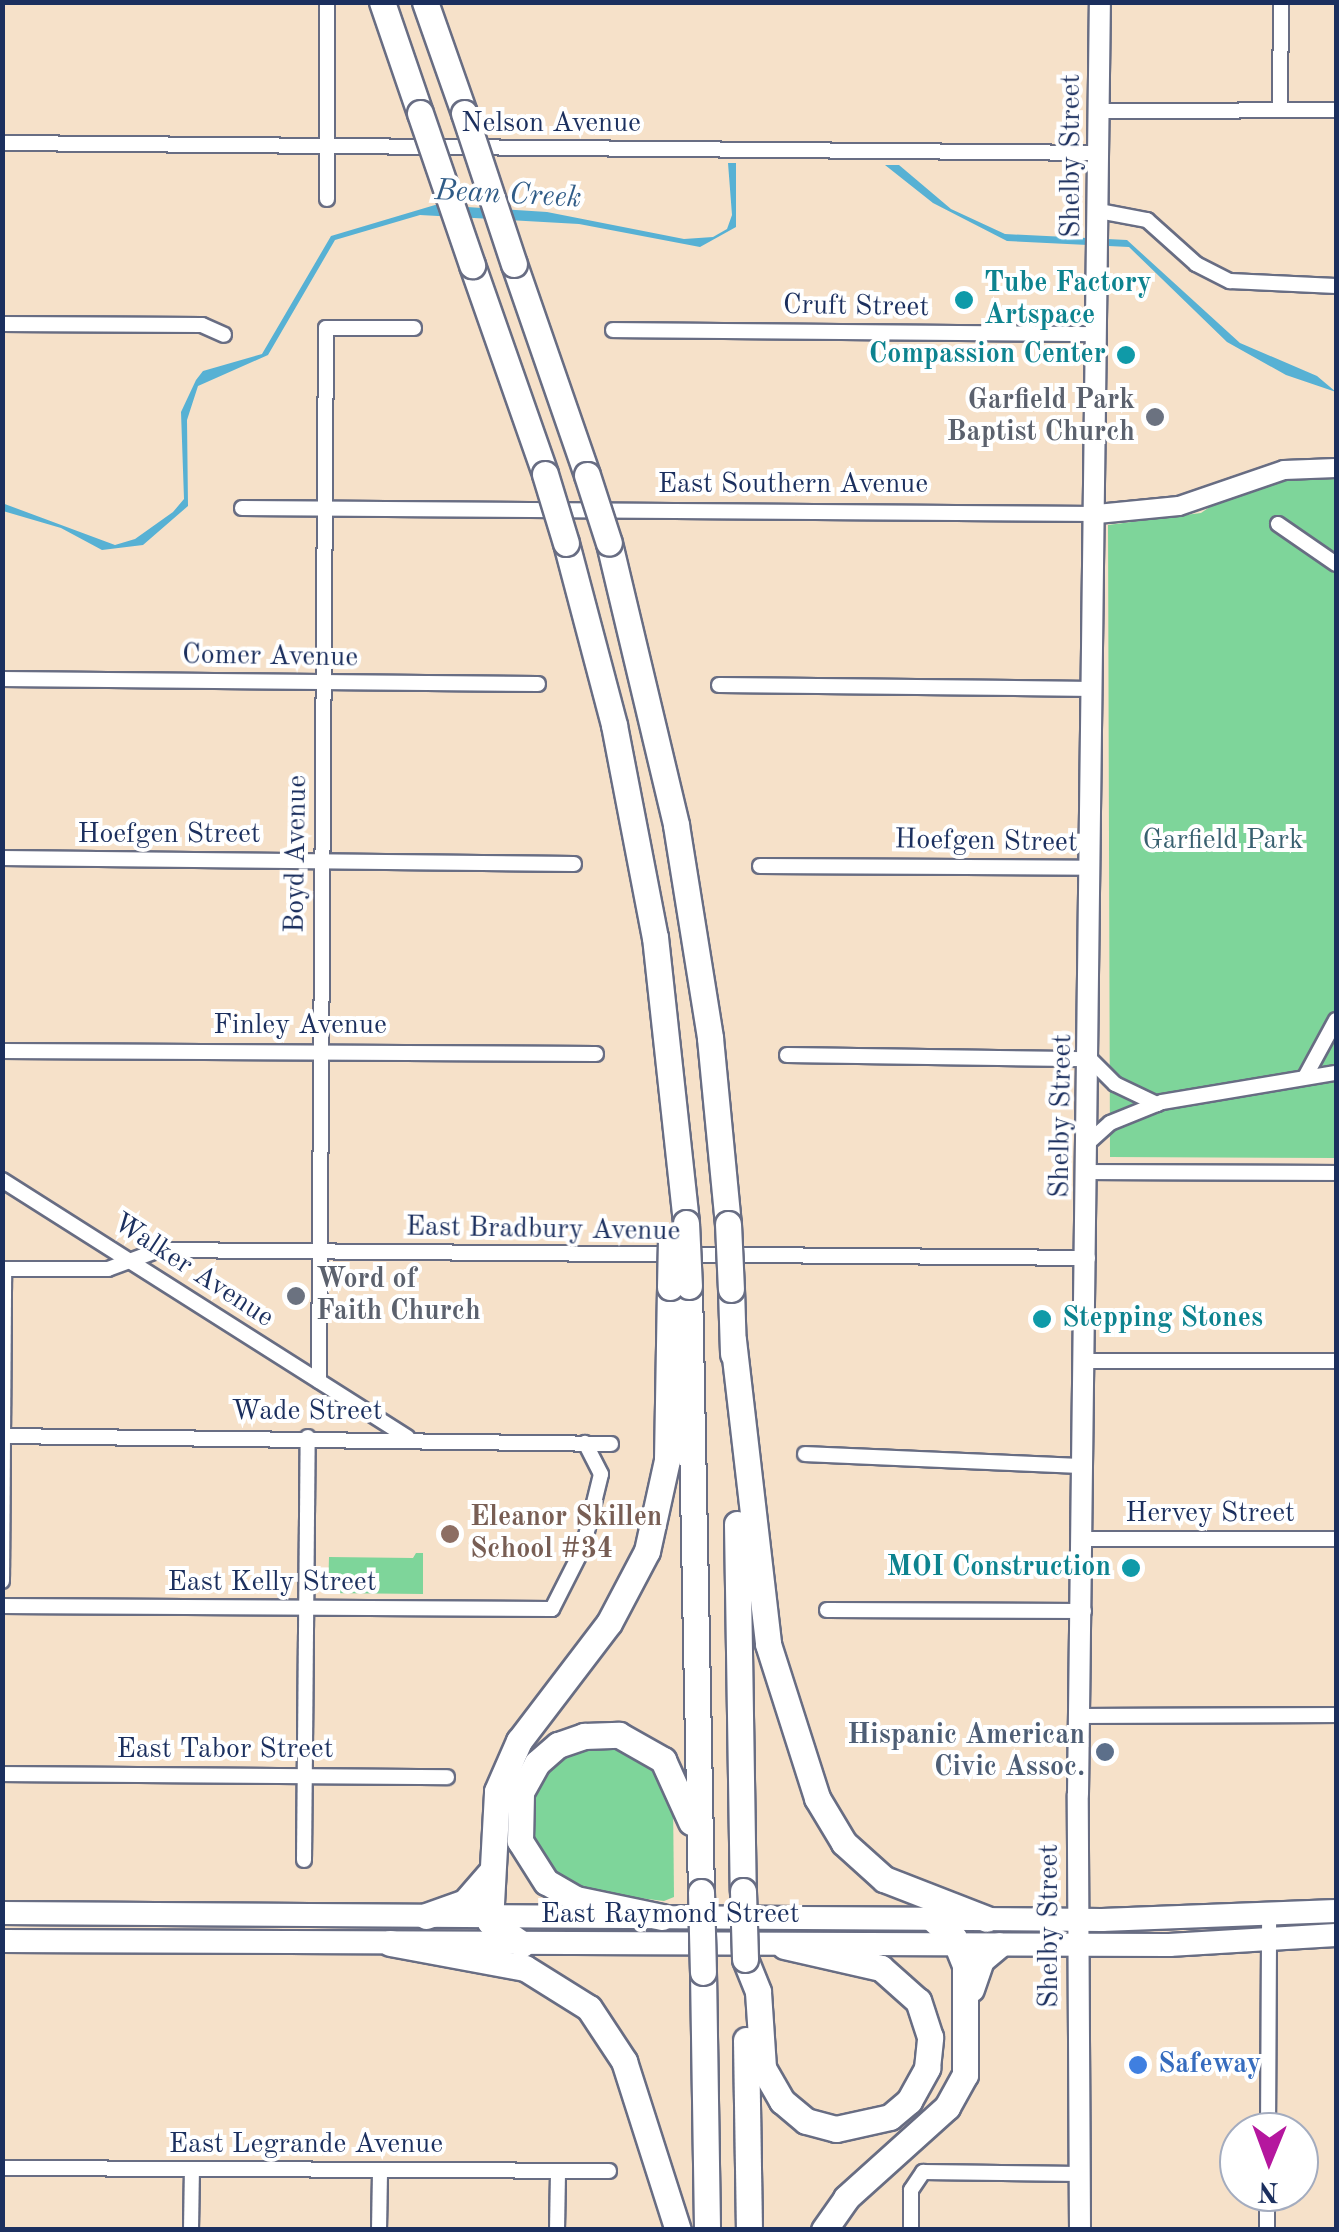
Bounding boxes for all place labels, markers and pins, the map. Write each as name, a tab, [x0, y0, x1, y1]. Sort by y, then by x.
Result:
place label: Tube Factory Artspace	[984, 267, 1152, 333]
marker: Tube Factory Artspace	[953, 289, 975, 311]
place label: Compassion Center	[869, 338, 1106, 372]
marker: Compassion Center	[1115, 344, 1137, 366]
place label: Garfield Park Baptist Church	[947, 384, 1135, 450]
marker: Garfield Park Baptist Church	[1144, 406, 1166, 428]
place label: Word of Faith Church	[316, 1263, 481, 1329]
marker: Word of Faith Church	[285, 1285, 307, 1307]
place label: Stepping Stones	[1062, 1302, 1263, 1336]
marker: Stepping Stones	[1031, 1308, 1053, 1330]
place label: Eleanor Skillen School #34	[470, 1501, 662, 1567]
marker: Eleanor Skillen School #34	[439, 1523, 461, 1545]
place label: MOI Construction	[887, 1551, 1111, 1585]
marker: MOI Construction	[1120, 1557, 1142, 1579]
place label: Hispanic American Civic Assoc.	[847, 1719, 1085, 1785]
marker: Hispanic American Civic Assoc.	[1094, 1741, 1116, 1763]
place label: Safeway	[1158, 2048, 1261, 2082]
marker: Safeway	[1127, 2054, 1149, 2076]

